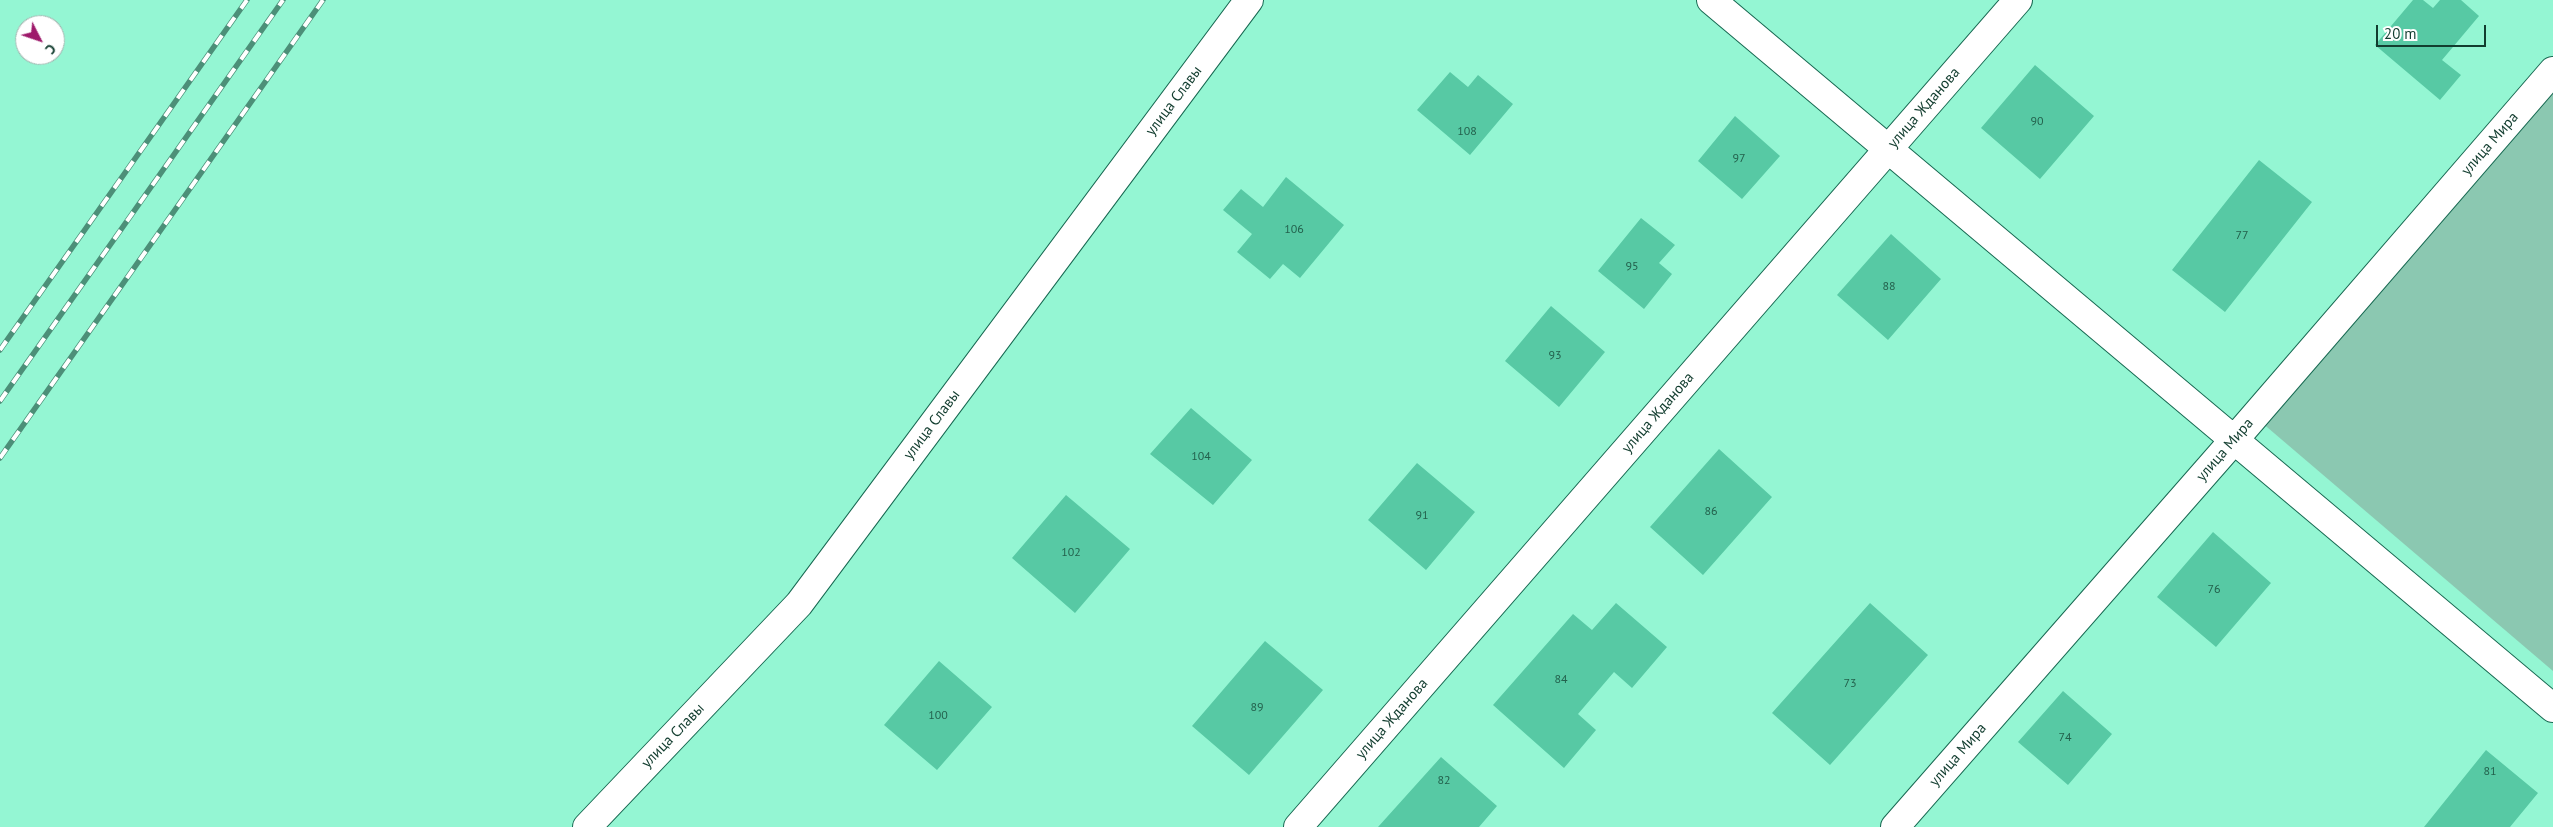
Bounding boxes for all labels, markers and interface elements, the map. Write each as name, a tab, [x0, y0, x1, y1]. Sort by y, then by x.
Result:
north arrow	[15, 15, 65, 65]
scale bar	[2378, 15, 2488, 47]
text: 20 m	[2384, 24, 2417, 43]
text: С	[41, 40, 60, 58]
street label: улица Славы	[1142, 63, 1206, 139]
street label: улица Жданова	[1884, 64, 1964, 152]
street label: улица Мира	[2458, 109, 2522, 179]
house number: 90	[2030, 115, 2044, 129]
house number: 108	[1457, 125, 1477, 139]
house number: 97	[1732, 152, 1746, 166]
house number: 106	[1284, 223, 1304, 237]
house number: 77	[2235, 229, 2249, 243]
house number: 95	[1625, 260, 1639, 274]
house number: 88	[1882, 280, 1896, 294]
house number: 93	[1548, 349, 1562, 363]
street label: улица Жданова	[1618, 369, 1698, 457]
street label: улица Славы	[900, 387, 964, 463]
street label: улица Мира	[2193, 415, 2257, 485]
house number: 104	[1191, 450, 1211, 464]
house number: 86	[1704, 505, 1718, 519]
house number: 91	[1415, 509, 1429, 523]
house number: 102	[1061, 546, 1081, 560]
house number: 76	[2207, 583, 2221, 597]
house number: 84	[1554, 673, 1568, 687]
street label: улица Жданова	[1352, 675, 1432, 763]
house number: 73	[1843, 677, 1857, 691]
street label: улица Славы	[638, 700, 708, 772]
house number: 89	[1250, 701, 1264, 715]
house number: 100	[928, 709, 948, 723]
street label: улица Мира	[1926, 720, 1990, 790]
house number: 74	[2058, 731, 2072, 745]
house number: 81	[2483, 765, 2497, 779]
house number: 82	[1437, 774, 1451, 788]

